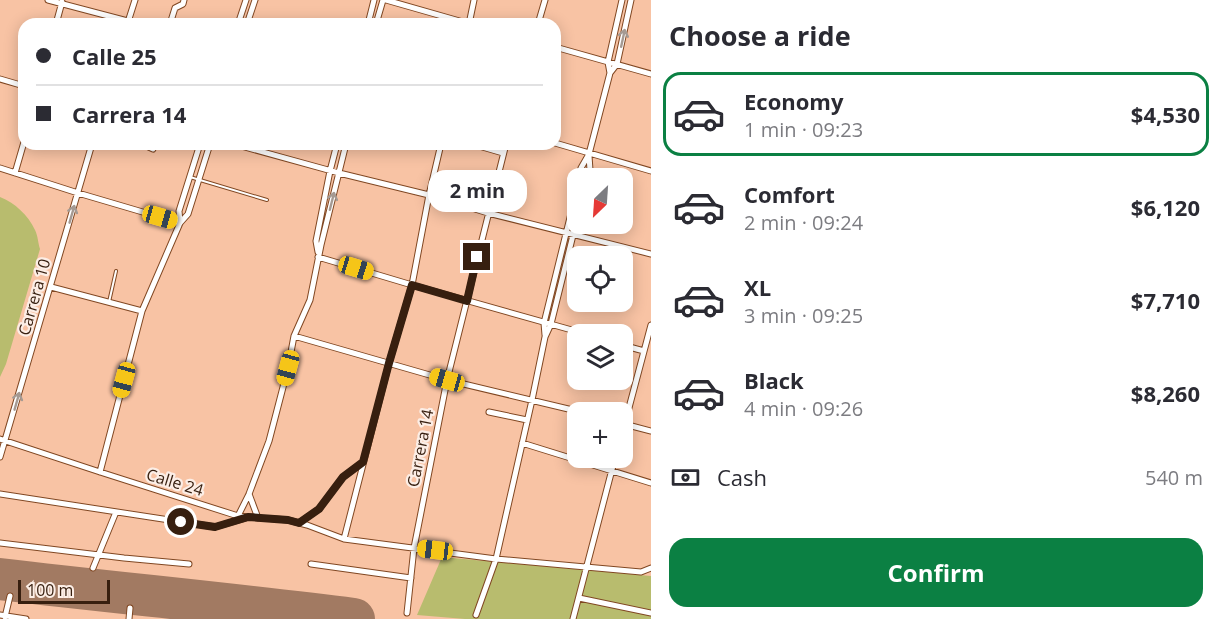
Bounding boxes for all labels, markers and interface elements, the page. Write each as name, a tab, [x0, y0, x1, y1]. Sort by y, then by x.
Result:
text: Choose a ride	[669, 17, 851, 54]
one-way arrow	[618, 29, 629, 48]
text: Calle 25	[72, 41, 157, 71]
text: Economy	[744, 86, 843, 116]
icon: car	[672, 87, 726, 141]
text: Carrera 14	[72, 99, 186, 129]
text: $4,530	[1131, 99, 1200, 129]
text: 1 min · 09:23	[744, 116, 863, 143]
north arrow	[567, 168, 633, 234]
map controls	[567, 168, 633, 468]
callout: 2 min	[428, 170, 526, 212]
text: 2 min	[450, 177, 505, 204]
text: Comfort	[744, 179, 835, 209]
icon: car	[672, 180, 726, 234]
one-way arrow	[327, 191, 339, 210]
text: $6,120	[1131, 192, 1200, 222]
car	[140, 203, 180, 231]
one-way arrow	[67, 205, 78, 224]
text: 2 min · 09:24	[744, 209, 863, 236]
route end	[463, 243, 490, 270]
button: locate	[567, 246, 633, 312]
car	[336, 254, 376, 282]
street label: Carrera 10	[13, 256, 55, 338]
text: XL	[744, 272, 771, 302]
icon: car	[672, 273, 726, 327]
text: $7,710	[1131, 285, 1200, 315]
text: 3 min · 09:25	[744, 302, 863, 329]
button: layers	[567, 324, 633, 390]
car	[275, 348, 301, 388]
car	[111, 360, 137, 400]
text: Black	[744, 365, 804, 395]
car	[427, 366, 467, 394]
icon: car	[672, 366, 726, 420]
text: $8,260	[1131, 378, 1200, 408]
one-way arrow	[12, 392, 23, 411]
text: 4 min · 09:26	[744, 395, 863, 422]
button: +	[567, 402, 633, 468]
street label: Carrera 14	[402, 407, 438, 489]
icon: cash	[669, 461, 702, 494]
text: Cash	[717, 462, 767, 492]
street label: Calle 24	[144, 463, 206, 501]
text: 540 m	[1145, 464, 1203, 491]
route start	[167, 508, 194, 535]
button: Confirm	[669, 538, 1203, 607]
car	[416, 539, 454, 561]
scale bar	[18, 577, 110, 604]
text: 100 m	[27, 579, 73, 601]

